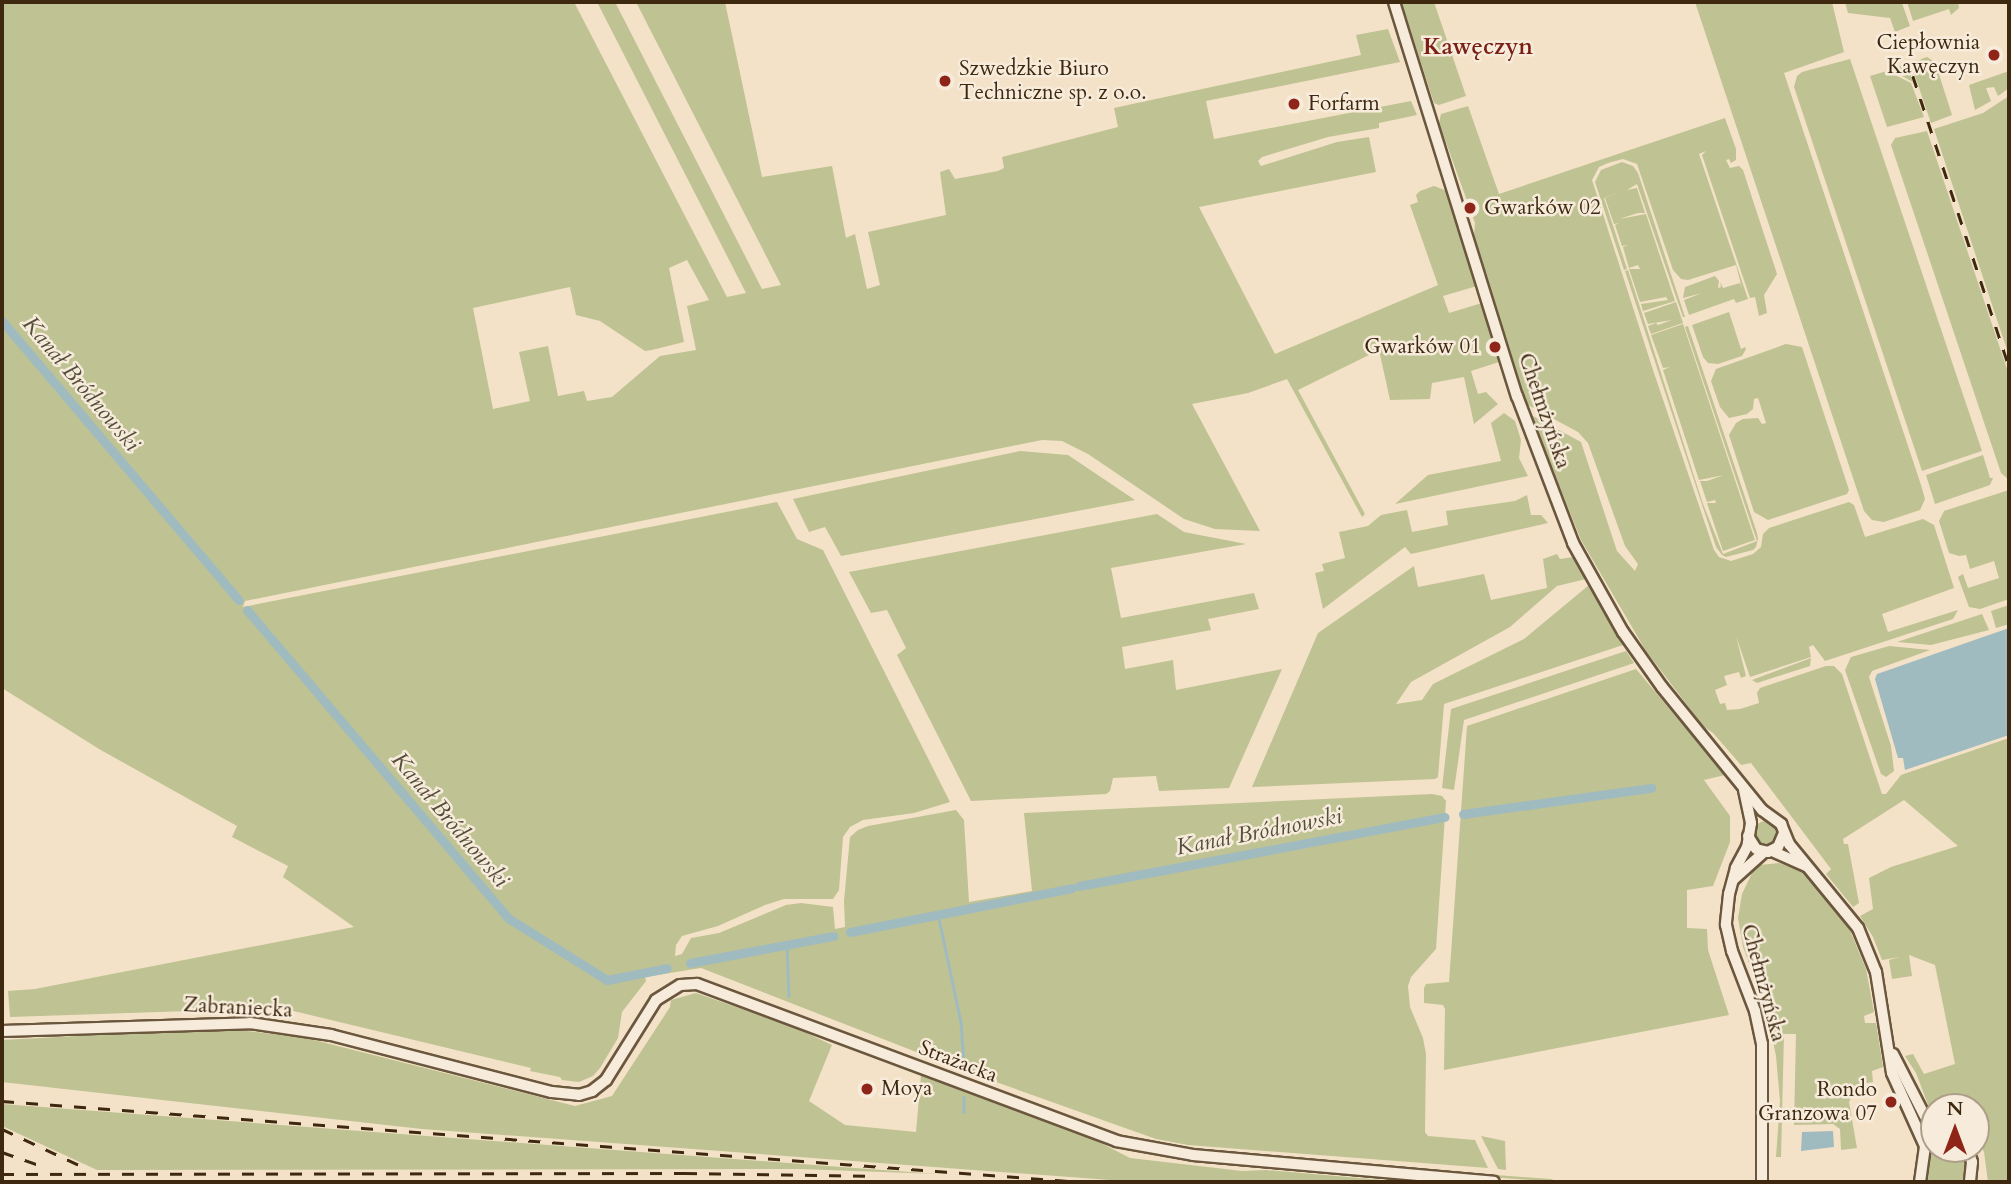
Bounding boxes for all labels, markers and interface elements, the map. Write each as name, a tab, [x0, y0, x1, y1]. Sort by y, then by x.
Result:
place label: Ciepłownia Kawęczyn	[1876, 30, 1980, 80]
district label: Kawęczyn	[1423, 33, 1533, 61]
marker: Ciepłownia Kawęczyn	[1986, 47, 2002, 63]
place label: Szwedzkie Biuro Techniczne sp. z o.o.	[959, 56, 1147, 106]
marker: Szwedzkie Biuro Techniczne sp. z o.o.	[937, 73, 953, 89]
place label: Forfarm	[1308, 91, 1380, 117]
marker: Forfarm	[1286, 96, 1302, 112]
place label: Gwarków 02	[1484, 195, 1601, 221]
marker: Gwarków 02	[1462, 200, 1478, 216]
water label: Kanał Bródnowski	[16, 311, 146, 457]
place label: Gwarków 01	[1364, 334, 1481, 360]
marker: Gwarków 01	[1487, 339, 1503, 355]
street label: Chełmżyńska	[1512, 350, 1576, 472]
water label: Kanał Bródnowski	[385, 747, 515, 893]
water label: Kanał Bródnowski	[1174, 802, 1344, 862]
street label: Chełmżyńska	[1735, 922, 1791, 1044]
street label: Zabraniecka	[183, 993, 293, 1023]
street label: Strażacka	[915, 1036, 1001, 1088]
place label: Moya	[881, 1076, 932, 1102]
place label: Rondo Granzowa 07	[1758, 1077, 1877, 1127]
marker: Moya	[859, 1081, 875, 1097]
north arrow	[1920, 1093, 1990, 1163]
marker: Rondo Granzowa 07	[1883, 1094, 1899, 1110]
text: N	[1947, 1096, 1963, 1122]

